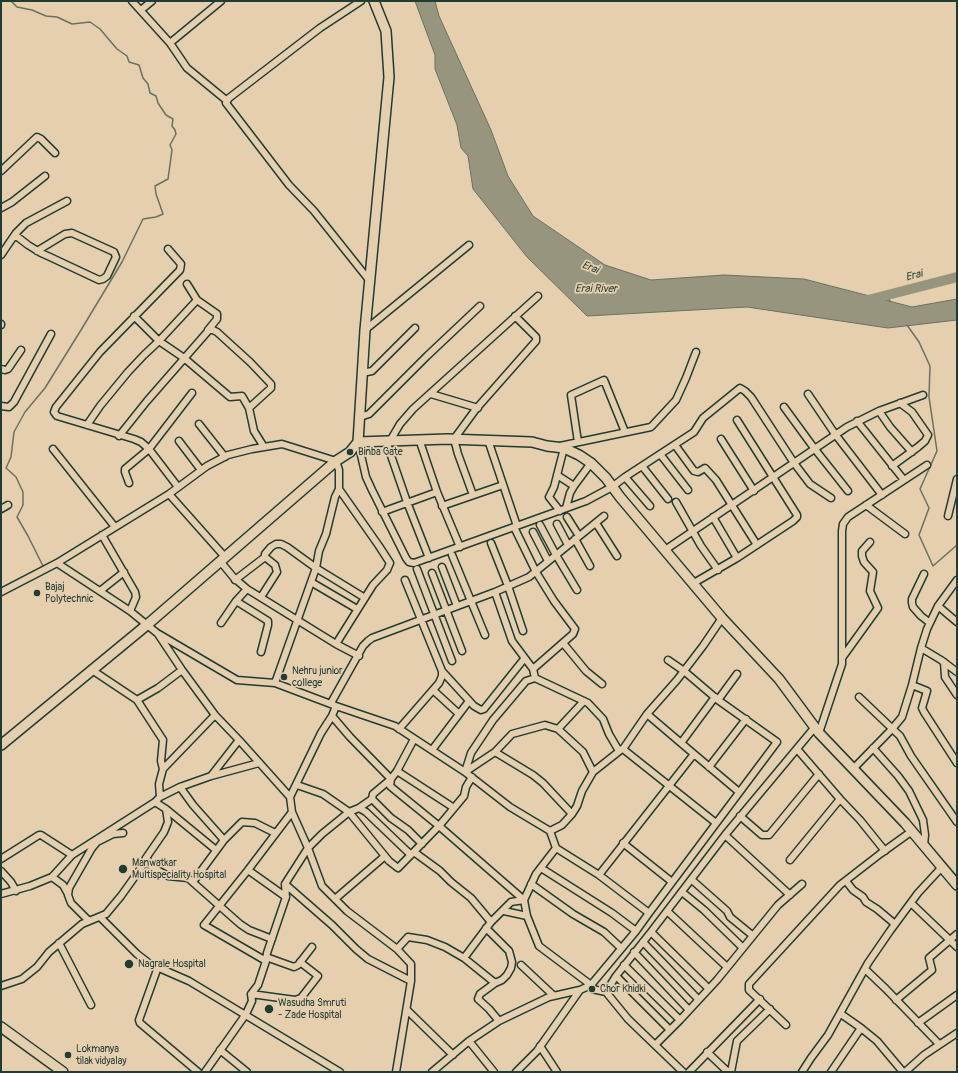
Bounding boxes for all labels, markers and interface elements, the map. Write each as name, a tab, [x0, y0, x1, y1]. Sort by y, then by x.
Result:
water label: Erai	[580, 259, 600, 277]
water label: Erai	[904, 268, 924, 284]
water label: Erai River	[575, 282, 617, 296]
place label: Binba Gate	[358, 446, 403, 458]
marker: Binba Gate	[345, 447, 355, 457]
place label: Bajaj Polytechnic	[45, 581, 94, 604]
marker: Bajaj Polytechnic	[32, 588, 42, 598]
place label: Nehru junior college	[292, 665, 343, 688]
marker: Nehru junior college	[279, 672, 289, 682]
place label: Manwatkar Multispeciality Hospital	[132, 857, 226, 880]
marker: Manwatkar Multispeciality Hospital	[117, 863, 129, 875]
marker: Nagrale Hospital	[123, 958, 135, 970]
place label: Nagrale Hospital	[138, 958, 206, 970]
place label: Chor Khidki	[600, 983, 645, 995]
marker: Chor Khidki	[587, 984, 597, 994]
place label: Wasudha Smruti - Zade Hospital	[278, 997, 346, 1020]
marker: Wasudha Smruti - Zade Hospital	[263, 1003, 275, 1015]
place label: Lokmanya tilak vidyalay	[76, 1043, 127, 1066]
marker: Lokmanya tilak vidyalay	[63, 1050, 73, 1060]

